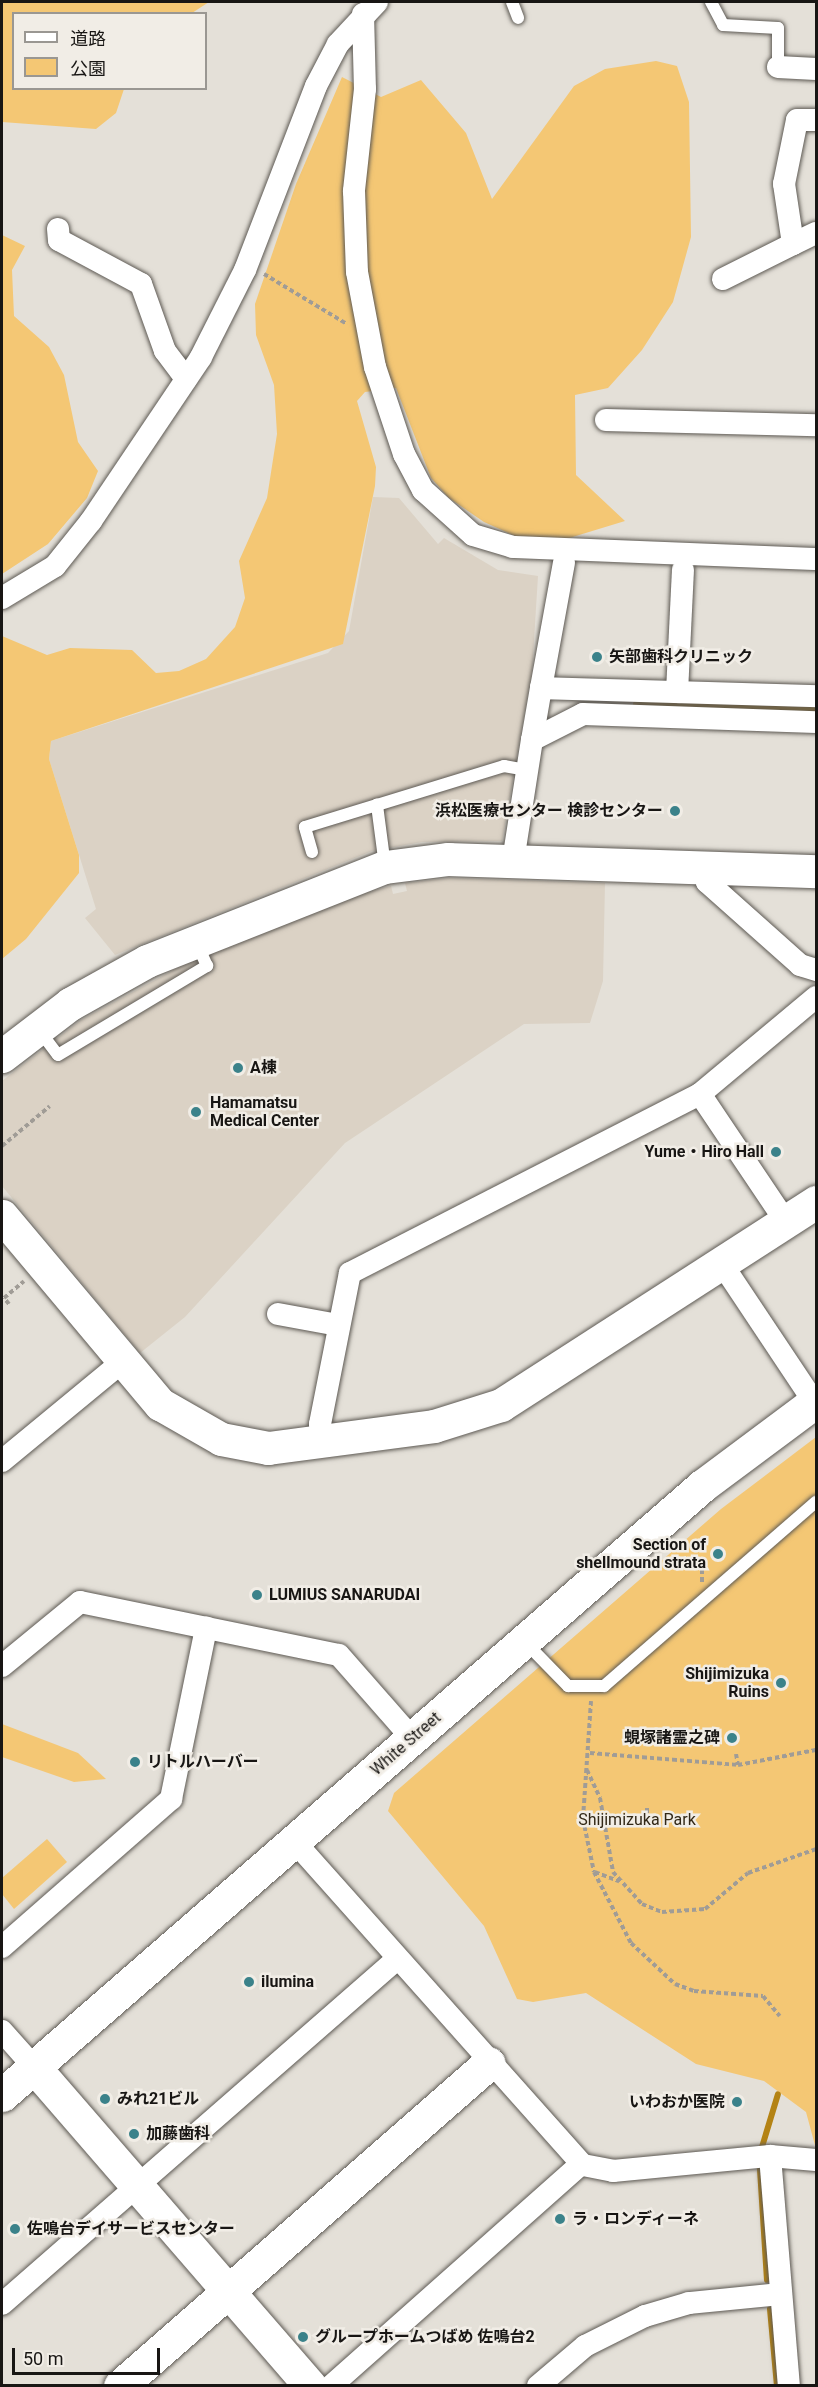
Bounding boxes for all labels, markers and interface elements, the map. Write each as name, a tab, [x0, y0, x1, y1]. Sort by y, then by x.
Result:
legend	[12, 12, 207, 90]
text: 道路	[70, 28, 106, 49]
text: 公園	[70, 58, 106, 79]
place label: 矢部歯科クリニック	[609, 647, 753, 667]
marker: 矢部歯科クリニック	[590, 650, 604, 664]
place label: 浜松医療センター 検診センター	[435, 801, 663, 821]
marker: 浜松医療センター 検診センター	[668, 804, 682, 818]
place label: A棟	[250, 1058, 277, 1078]
marker: A棟	[231, 1061, 245, 1075]
place label: Hamamatsu Medical Center	[210, 1093, 319, 1131]
marker: Hamamatsu Medical Center	[187, 1103, 205, 1121]
place label: Yume・Hiro Hall	[644, 1142, 764, 1162]
marker: Yume・Hiro Hall	[769, 1145, 783, 1159]
place label: Section of shellmound strata	[576, 1535, 706, 1573]
marker: Section of shellmound strata	[711, 1547, 725, 1561]
place label: LUMIUS SANARUDAI	[269, 1585, 420, 1605]
marker: LUMIUS SANARUDAI	[250, 1588, 264, 1602]
place label: Shijimizuka Ruins	[685, 1664, 769, 1702]
marker: Shijimizuka Ruins	[774, 1676, 788, 1690]
street label: White Street	[367, 1708, 445, 1780]
place label: 蜆塚諸霊之碑	[624, 1728, 720, 1748]
marker: 蜆塚諸霊之碑	[725, 1731, 739, 1745]
place label: リトルハーバー	[147, 1752, 259, 1772]
marker: リトルハーバー	[128, 1755, 142, 1769]
park label: Shijimizuka Park	[578, 1810, 696, 1830]
place label: ilumina	[261, 1972, 314, 1992]
marker: ilumina	[242, 1975, 256, 1989]
place label: みれ21ビル	[117, 2089, 199, 2109]
marker: みれ21ビル	[98, 2092, 112, 2106]
place label: いわおか医院	[629, 2092, 725, 2112]
marker: いわおか医院	[730, 2095, 744, 2109]
place label: 加藤歯科	[146, 2124, 210, 2144]
marker: 加藤歯科	[127, 2127, 141, 2141]
place label: ラ・ロンディーネ	[572, 2209, 700, 2229]
marker: ラ・ロンディーネ	[553, 2212, 567, 2226]
place label: 佐鳴台デイサービスセンター	[27, 2219, 235, 2239]
marker: 佐鳴台デイサービスセンター	[8, 2222, 22, 2236]
place label: グループホームつばめ 佐鳴台2	[315, 2327, 536, 2347]
marker: グループホームつばめ 佐鳴台2	[296, 2330, 310, 2344]
scale bar	[15, 2336, 164, 2374]
text: 50 m	[23, 2348, 63, 2369]

